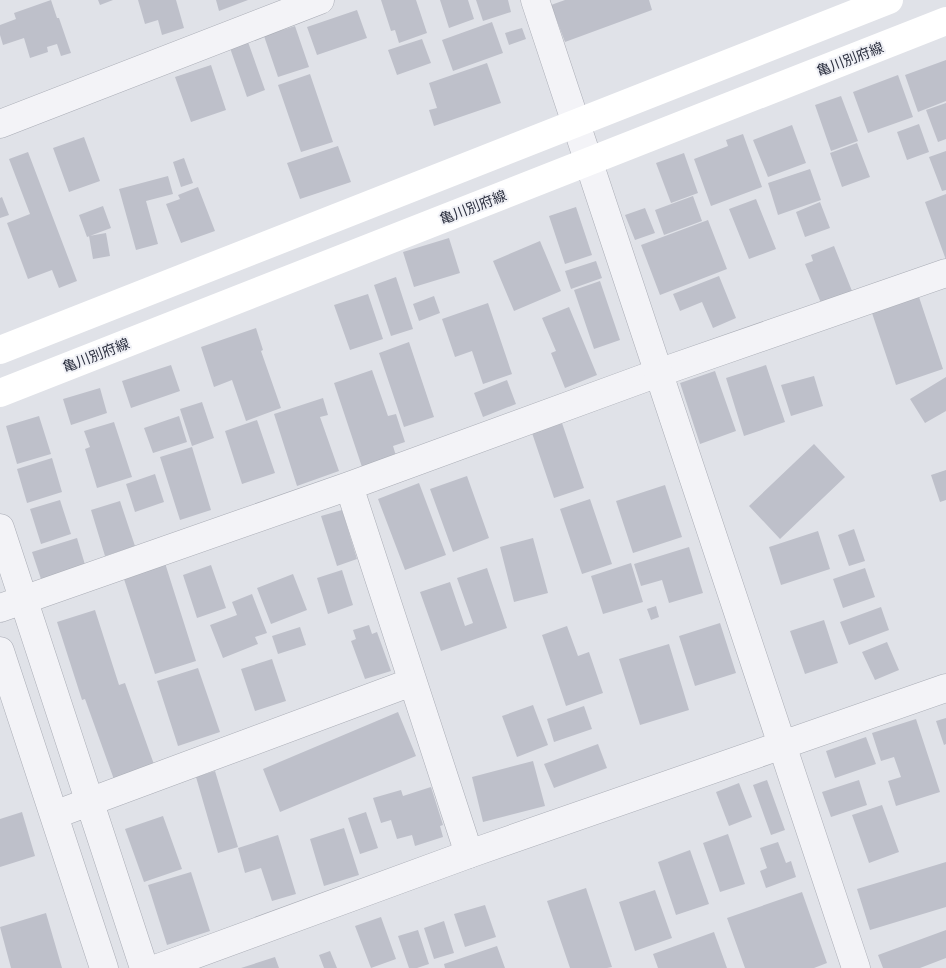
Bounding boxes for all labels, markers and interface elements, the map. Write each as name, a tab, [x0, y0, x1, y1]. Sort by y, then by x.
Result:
street label: 亀川別府線	[814, 39, 886, 79]
street label: 亀川別府線	[437, 187, 509, 227]
street label: 亀川別府線	[60, 335, 132, 375]

